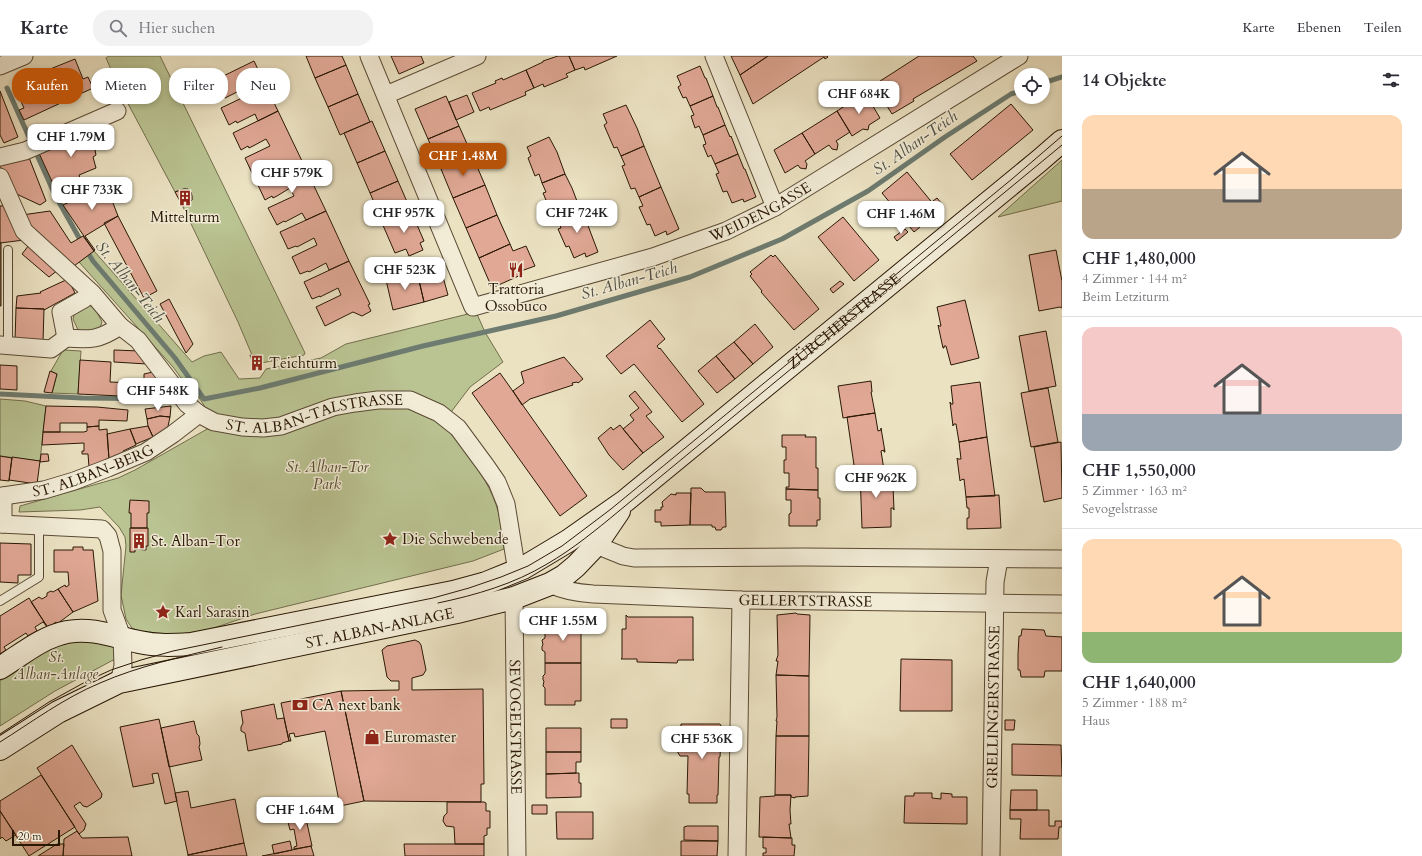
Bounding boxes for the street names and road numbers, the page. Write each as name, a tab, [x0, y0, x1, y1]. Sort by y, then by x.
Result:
street label: WEIDENGASSE	[706, 177, 815, 246]
street label: ZÜRCHERSTRASSE	[783, 269, 905, 373]
street label: ST. ALBAN-TALSTRASSE	[224, 390, 403, 438]
street label: ST. ALBAN-BERG	[31, 439, 158, 502]
street label: GELLERTSTRASSE	[738, 590, 872, 612]
street label: ST. ALBAN-ANLAGE	[304, 603, 456, 653]
street label: GRELLINGERSTRASSE	[982, 625, 1004, 789]
street label: SEVOGELSTRASSE	[505, 659, 526, 795]

